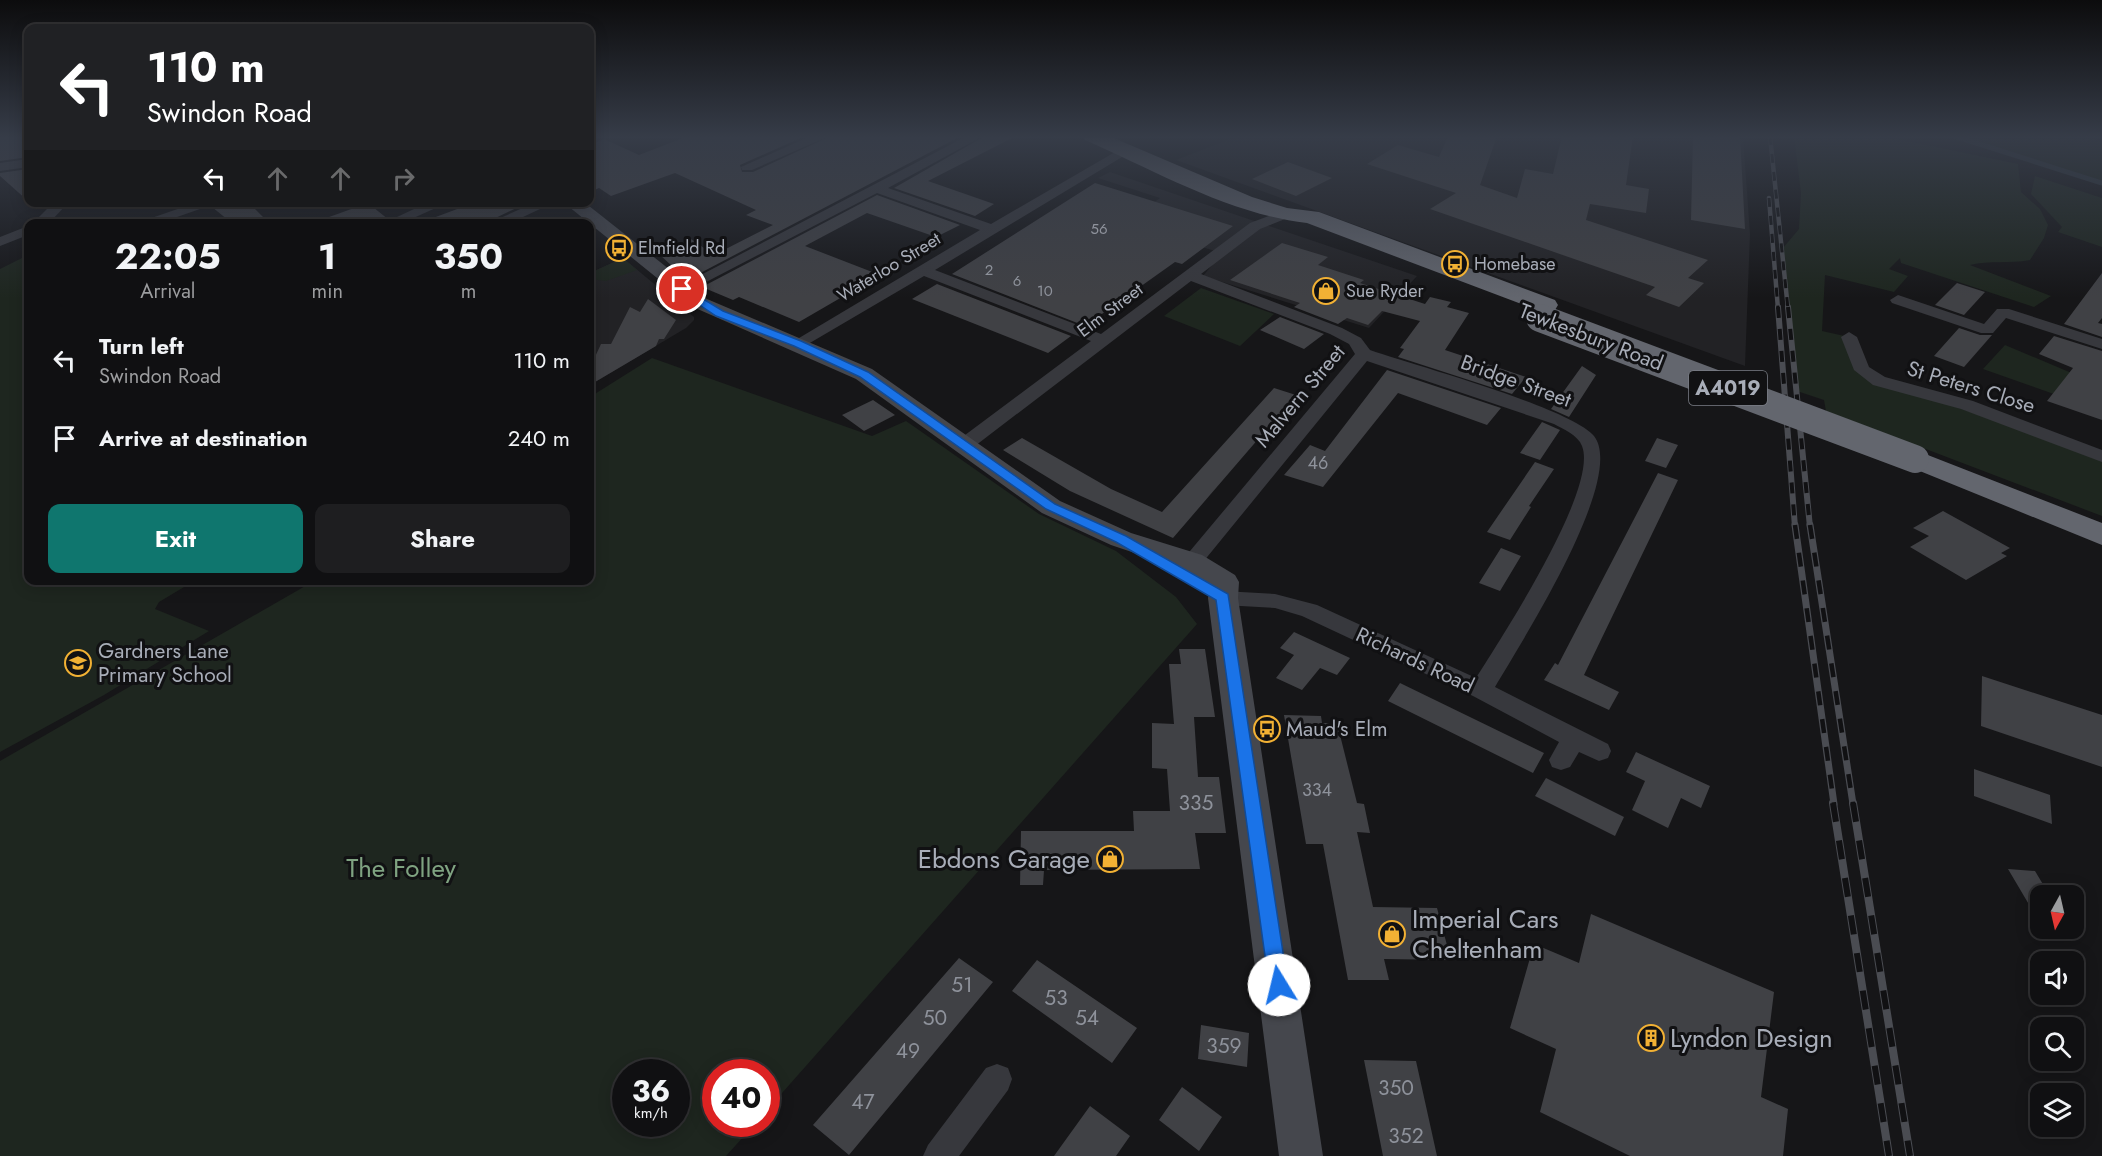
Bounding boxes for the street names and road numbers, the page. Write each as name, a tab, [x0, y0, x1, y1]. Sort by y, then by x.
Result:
street label: Waterloo Street	[832, 225, 946, 308]
street label: Elm Street	[1072, 276, 1149, 343]
street label: Tewkesbury Road	[1515, 296, 1667, 378]
street label: Malvern Street	[1248, 338, 1352, 454]
street label: Bridge Street	[1457, 347, 1575, 415]
street label: St Peters Close	[1903, 353, 2039, 421]
road number: A4019	[1689, 371, 1767, 405]
street label: Richards Road	[1351, 619, 1479, 701]

